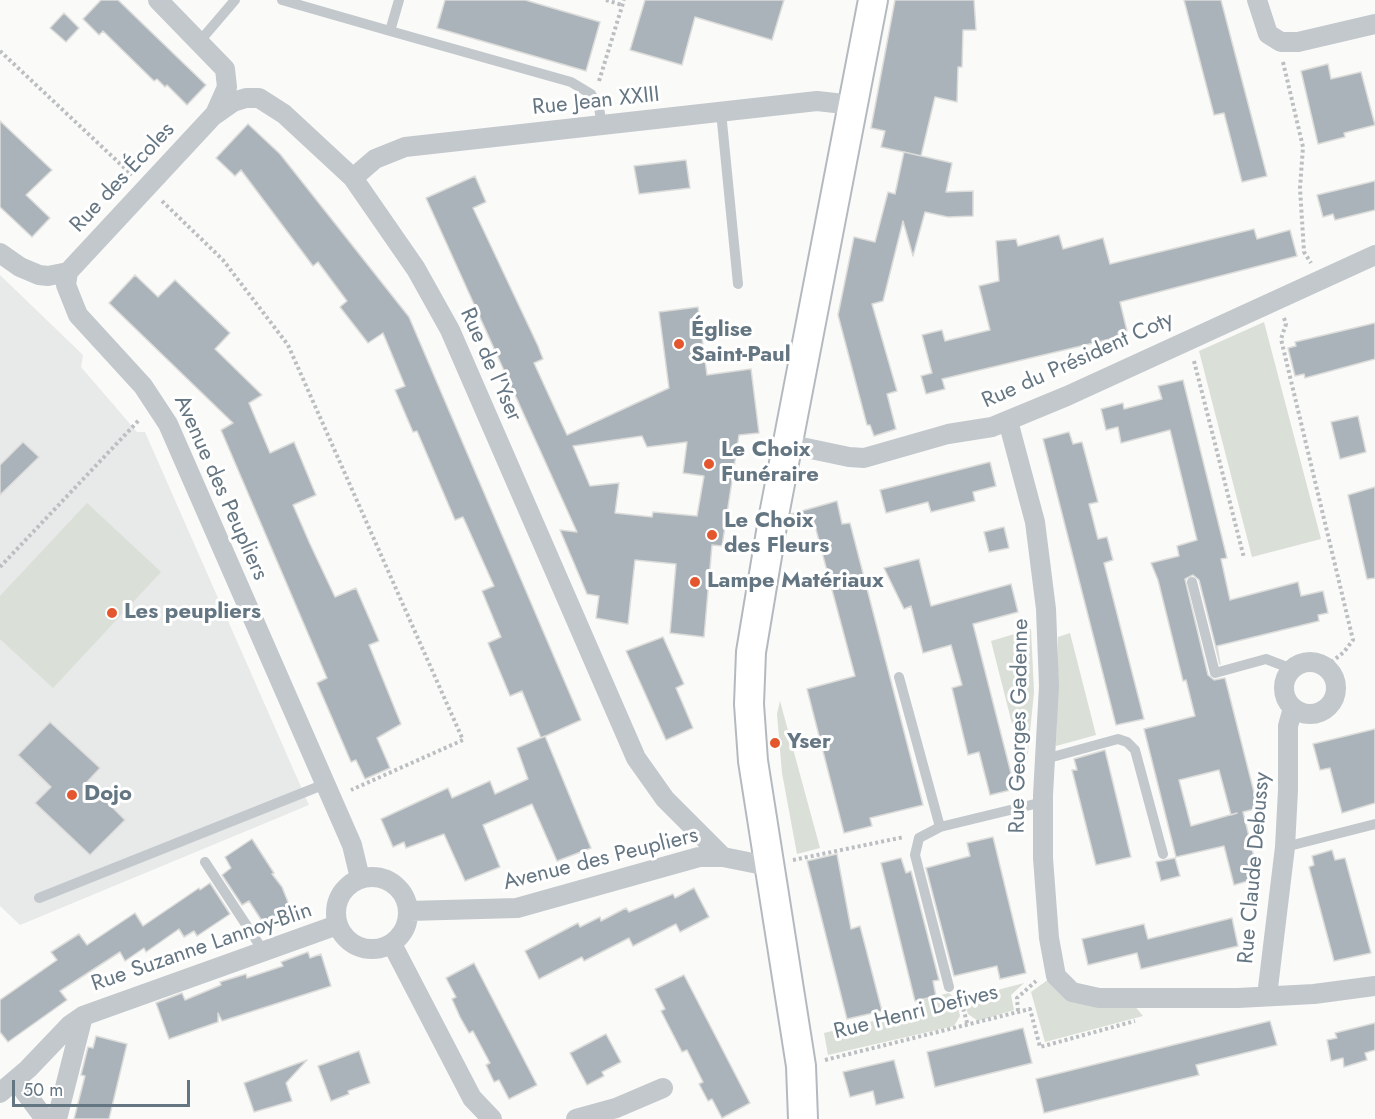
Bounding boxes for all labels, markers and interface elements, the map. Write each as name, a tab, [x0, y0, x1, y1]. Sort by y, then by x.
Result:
street label: Rue Jean XXIII	[531, 82, 661, 122]
street label: Rue des Écoles	[65, 117, 181, 239]
street label: Rue de l'Yser	[453, 304, 527, 426]
street label: Rue du Président Coty	[978, 307, 1178, 415]
place label: Église Saint-Paul	[691, 318, 791, 370]
marker: Église Saint-Paul	[672, 337, 686, 351]
street label: Avenue des Peupliers	[167, 391, 273, 585]
place label: Le Choix Funéraire	[721, 438, 819, 490]
marker: Le Choix Funéraire	[702, 457, 716, 471]
place label: Le Choix des Fleurs	[724, 509, 829, 560]
marker: Le Choix des Fleurs	[705, 528, 719, 542]
place label: Lampe Matériaux	[707, 569, 884, 595]
marker: Lampe Matériaux	[688, 575, 702, 589]
place label: Les peupliers	[124, 600, 261, 626]
marker: Les peupliers	[105, 606, 119, 620]
street label: Rue Georges Gadenne	[1005, 618, 1035, 834]
place label: Yser	[787, 730, 831, 756]
marker: Yser	[768, 736, 782, 750]
street label: Rue Claude Debussy	[1233, 771, 1277, 965]
place label: Dojo	[84, 782, 132, 808]
marker: Dojo	[65, 788, 79, 802]
street label: Avenue des Peupliers	[501, 823, 701, 897]
street label: Rue Suzanne Lannoy-Blin	[88, 898, 316, 998]
street label: Rue Henri Defives	[831, 980, 1001, 1046]
scale bar	[15, 1068, 194, 1106]
text: 50 m	[23, 1077, 63, 1103]

